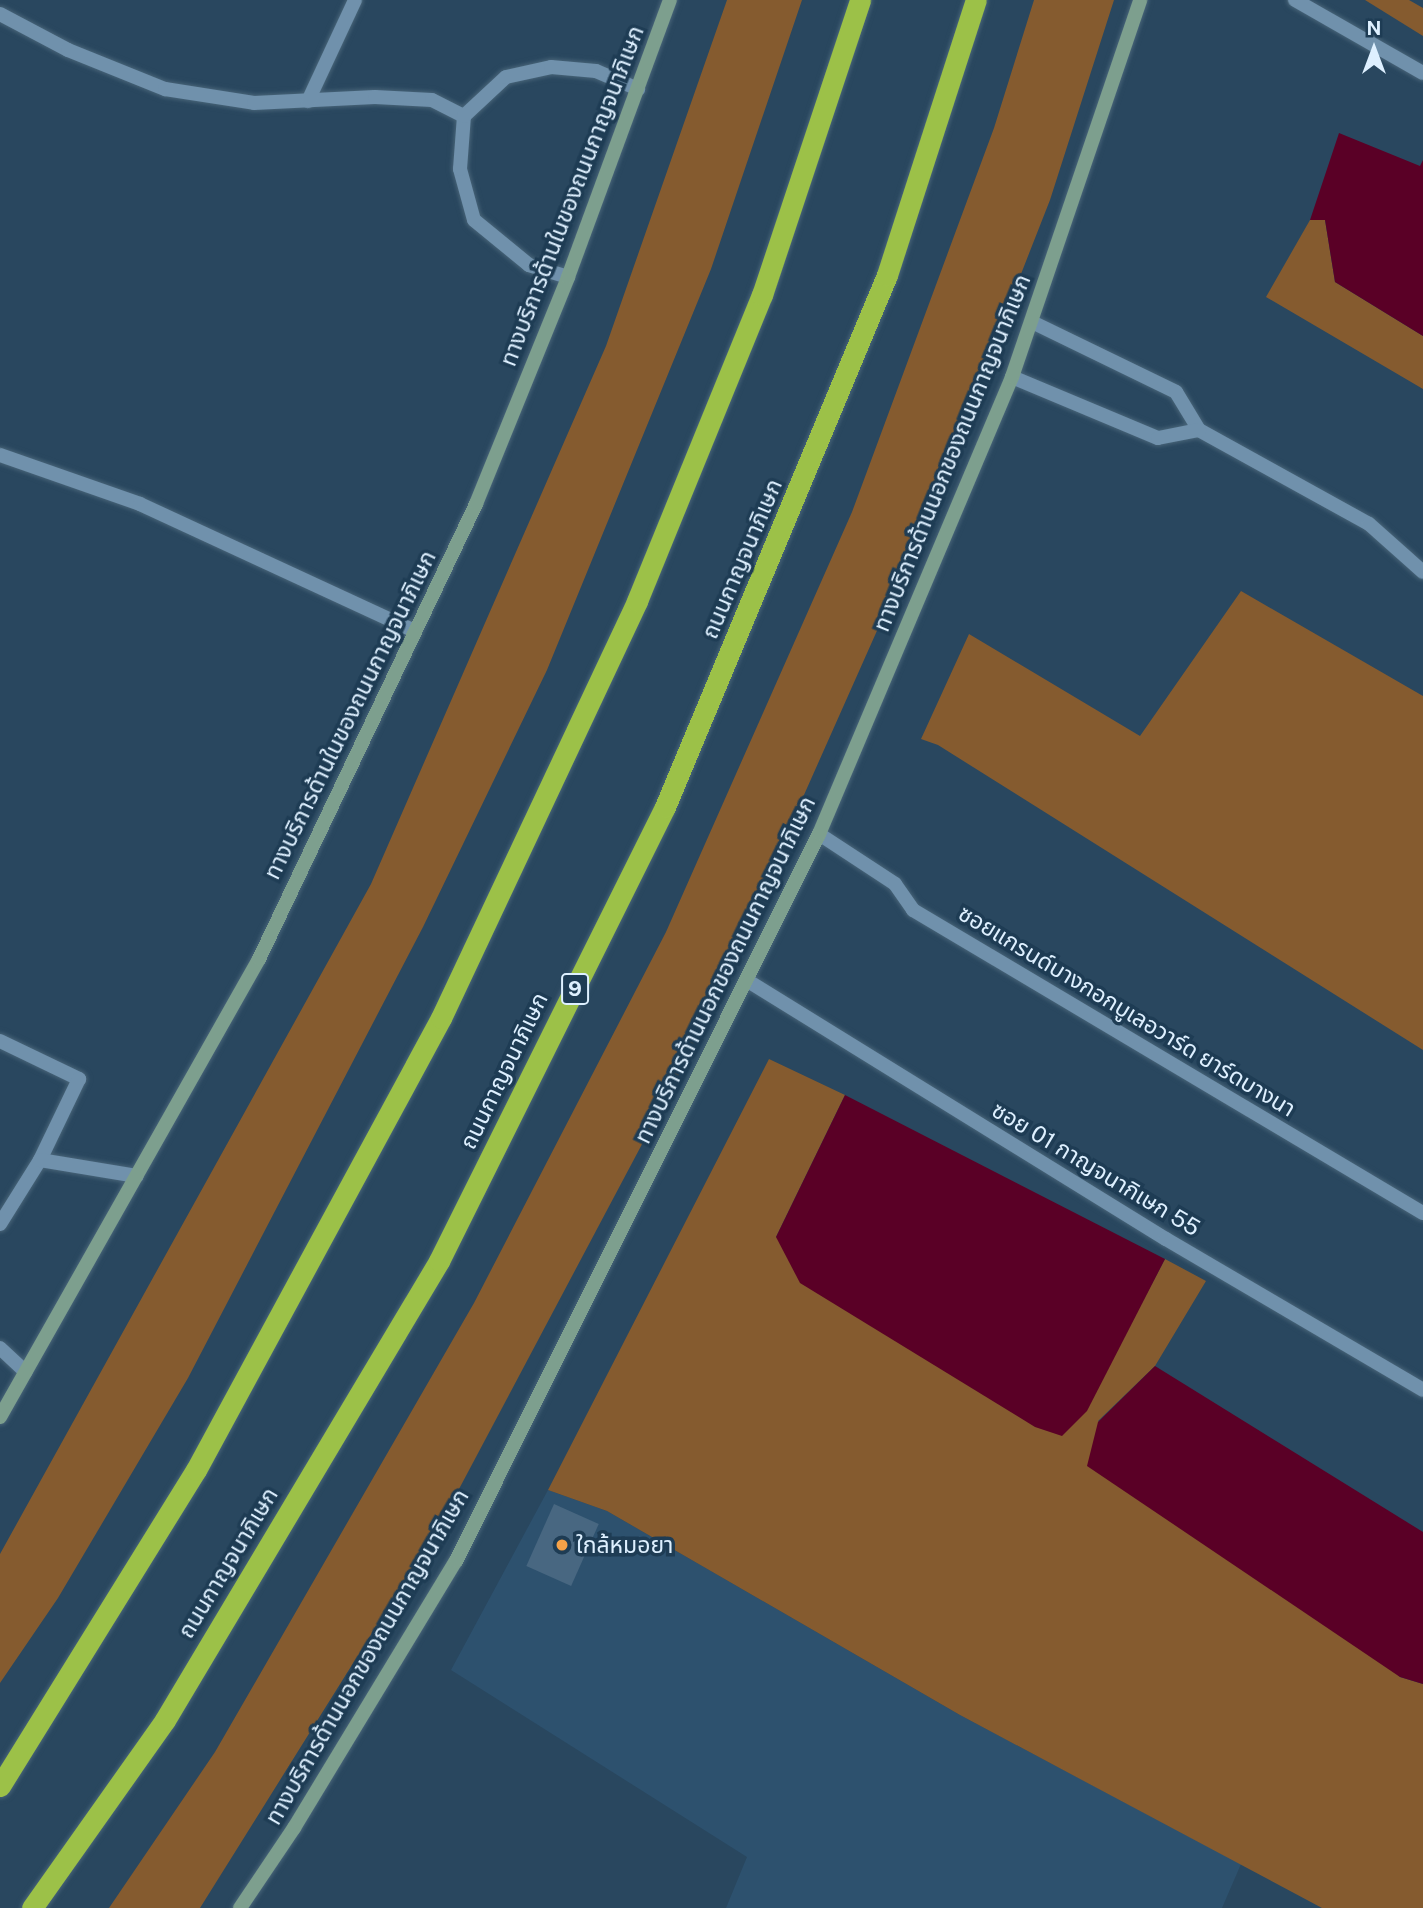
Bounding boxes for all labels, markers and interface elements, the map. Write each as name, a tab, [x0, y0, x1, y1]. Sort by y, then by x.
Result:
north arrow	[1339, 14, 1409, 84]
text: N	[1367, 17, 1381, 39]
street label: ทางบริการด้านในของถนนกาญจนาภิเษก	[494, 22, 650, 370]
street label: ทางบริการด้านนอกของถนนกาญจนาภิเษก	[868, 270, 1036, 636]
street label: ถนนกาญจนาภิเษก	[696, 475, 788, 643]
street label: ทางบริการด้านในของถนนกาญจนาภิเษก	[258, 546, 442, 884]
street label: ทางบริการด้านนอกของถนนกาญจนาภิเษก	[629, 792, 821, 1148]
street label: ซอยแกรนด์บางกอกบูเลอวาร์ด ยาร์ดบางนา	[954, 899, 1300, 1123]
road number: 9	[561, 972, 589, 1006]
street label: ถนนกาญจนาภิเษก	[454, 988, 554, 1154]
street label: ซอย 01 กาญจนากิเษก 55	[987, 1096, 1205, 1242]
street label: ถนนกาญจนาภิเษก	[172, 1483, 284, 1643]
street label: ทางบริการด้านนอกของถนนกาญจนาภิเษก	[259, 1484, 475, 1830]
place label: ใกล้หมอยา	[576, 1531, 673, 1559]
marker: ใกล้หมอยา	[554, 1537, 570, 1553]

